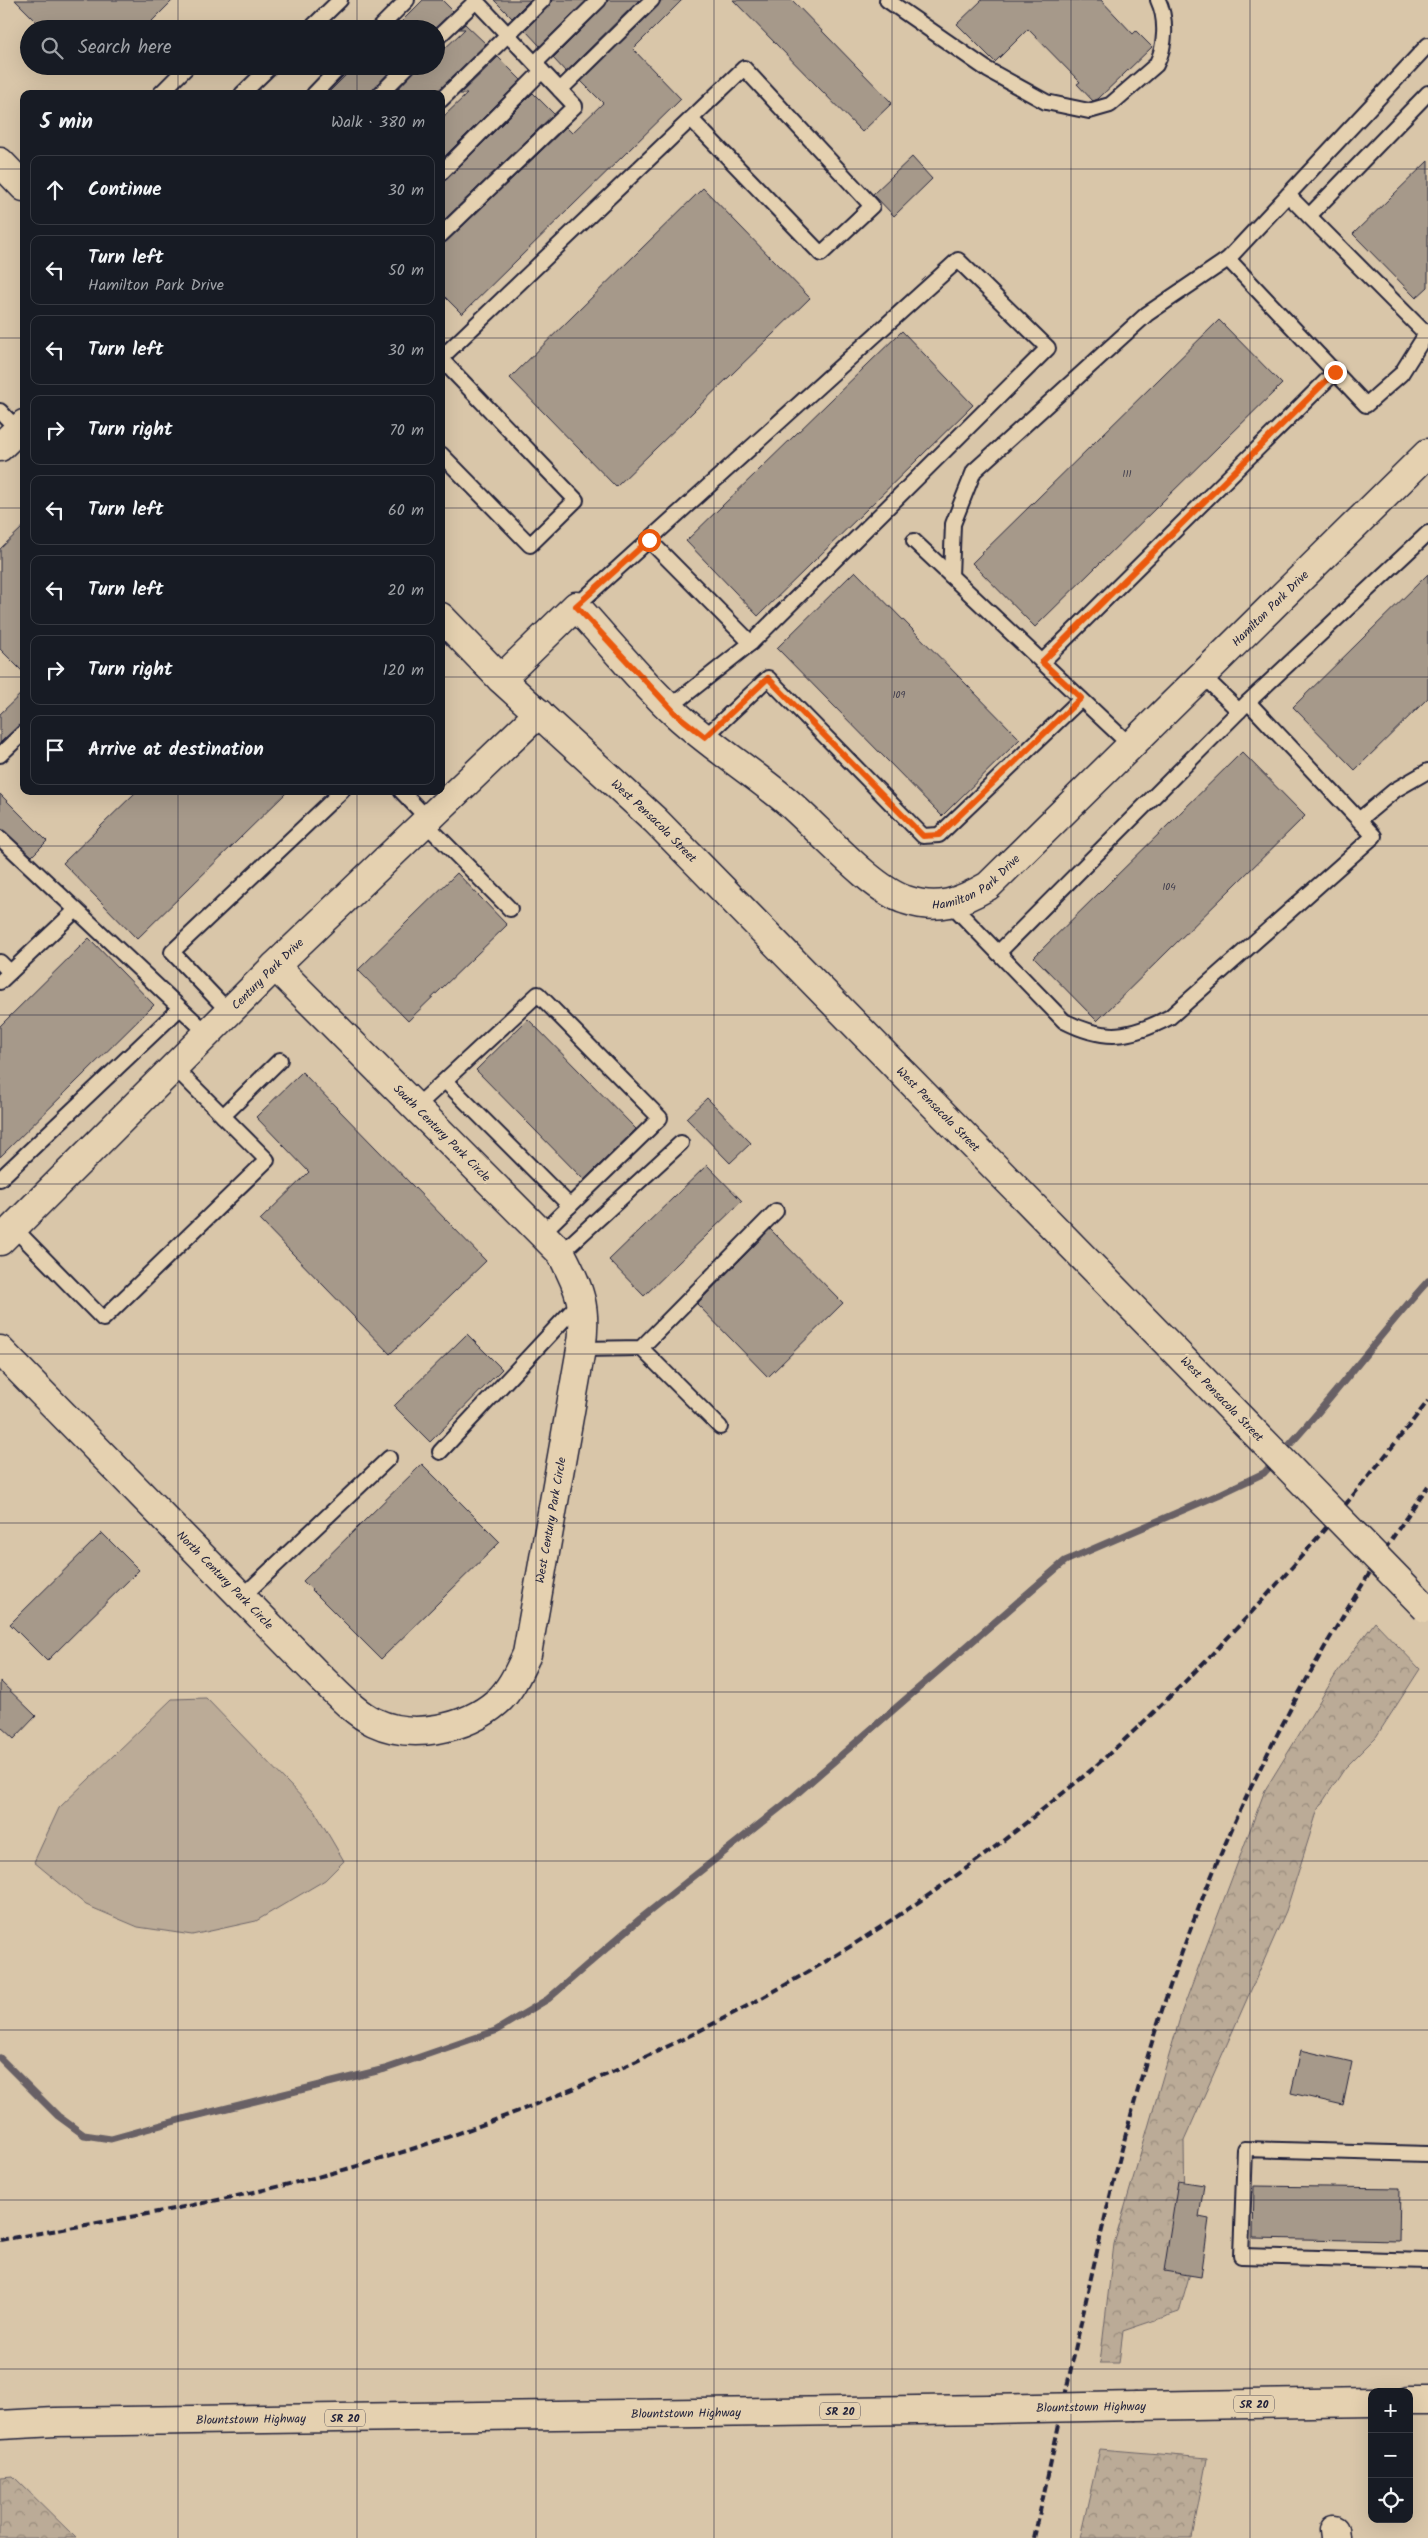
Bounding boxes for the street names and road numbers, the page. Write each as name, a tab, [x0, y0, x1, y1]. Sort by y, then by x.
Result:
street label: Hamilton Park Drive	[1228, 566, 1314, 651]
street label: West Pensacola Street	[606, 775, 701, 868]
street label: Hamilton Park Drive	[931, 850, 1025, 915]
street label: Century Park Drive	[227, 934, 309, 1015]
street label: West Pensacola Street	[892, 1063, 985, 1157]
street label: South Century Park Circle	[388, 1080, 495, 1187]
street label: West Pensacola Street	[1176, 1352, 1268, 1447]
street label: West Century Park Circle	[531, 1455, 572, 1585]
street label: North Century Park Circle	[172, 1527, 278, 1635]
road number: SR 20	[1234, 2396, 1274, 2412]
street label: Blountstown Highway	[1036, 2397, 1146, 2418]
road number: SR 20	[820, 2402, 860, 2420]
street label: Blountstown Highway	[631, 2403, 741, 2424]
street label: Blountstown Highway	[196, 2410, 306, 2430]
road number: SR 20	[325, 2410, 365, 2426]

